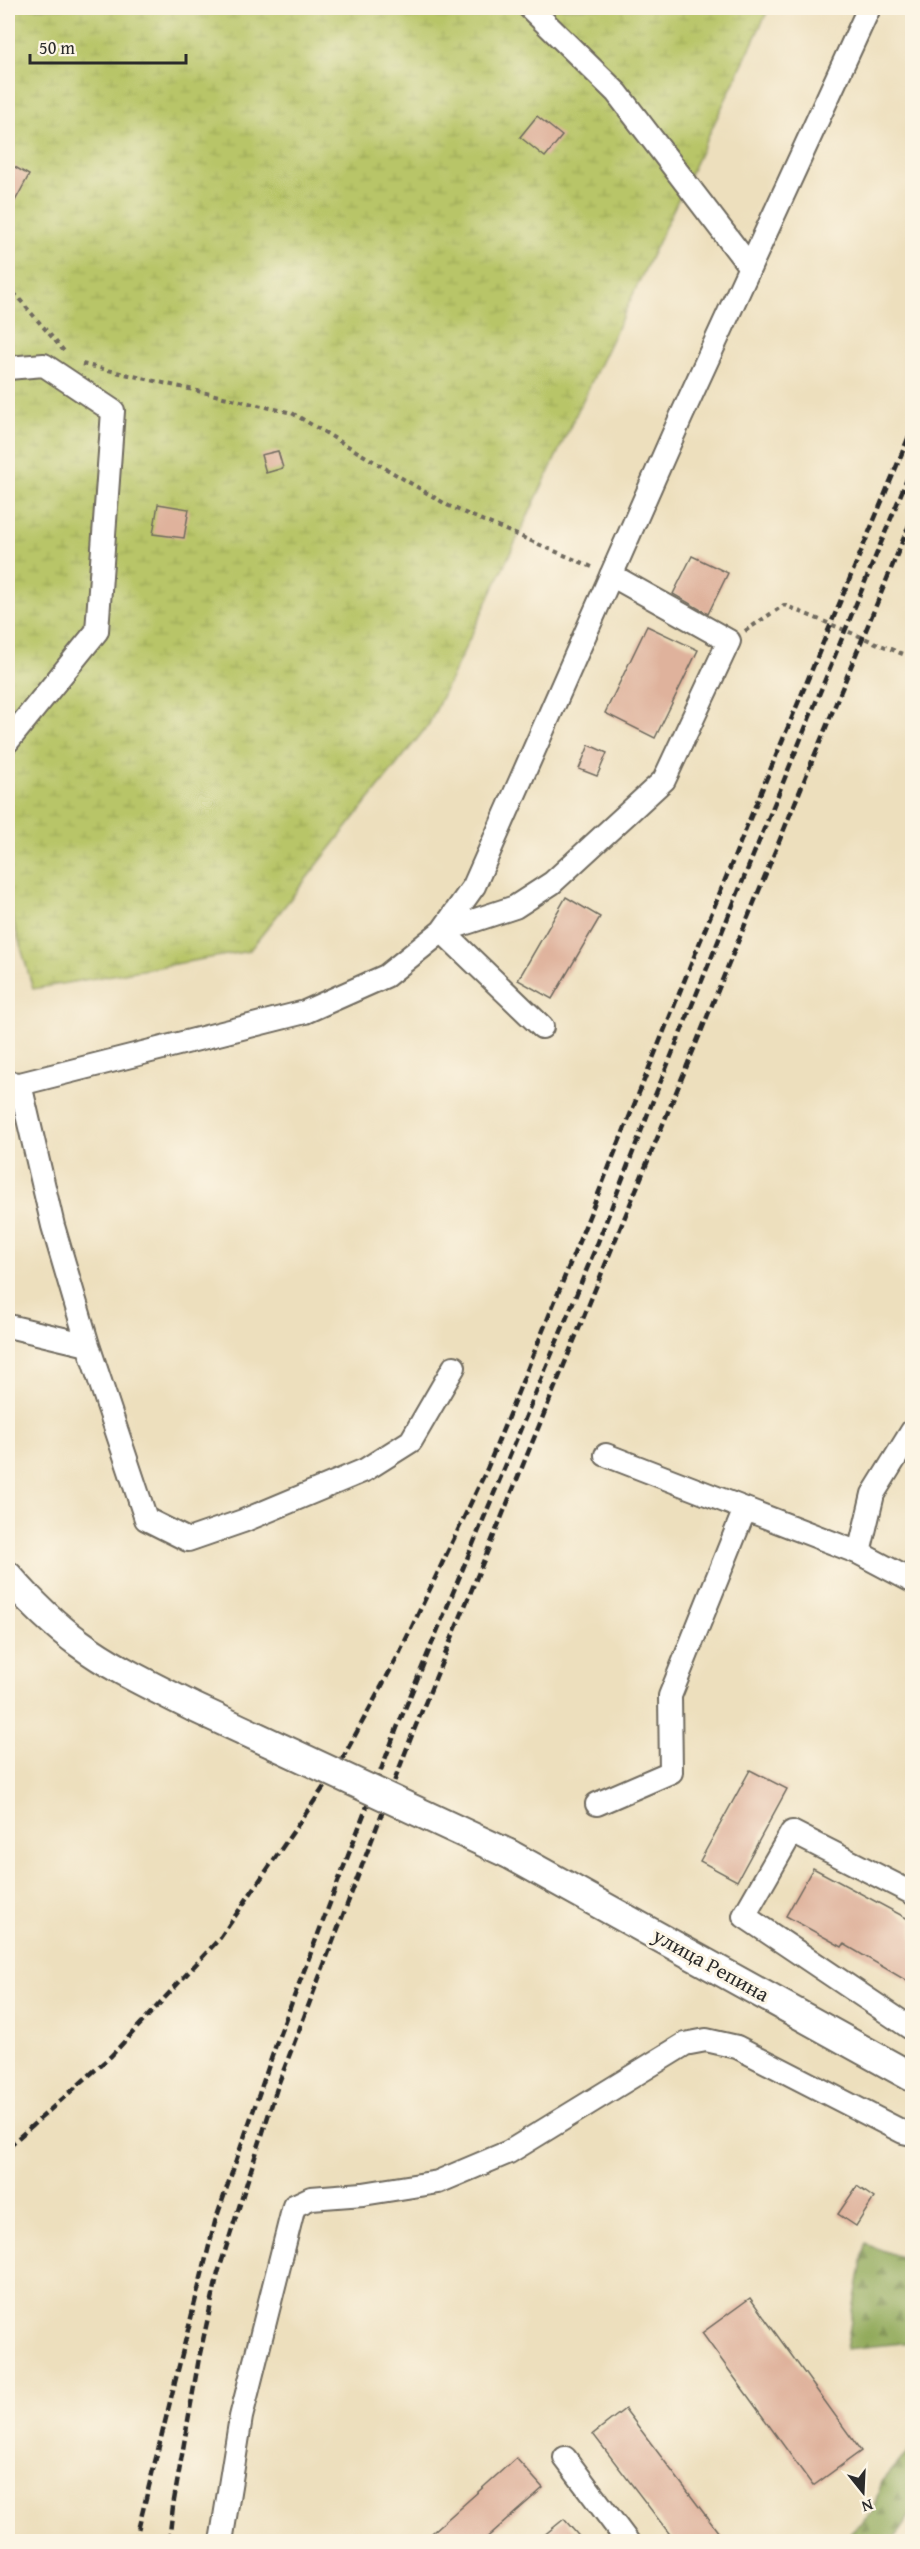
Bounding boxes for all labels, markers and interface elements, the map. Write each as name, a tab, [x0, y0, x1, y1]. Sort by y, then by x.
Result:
scale bar	[30, 27, 186, 65]
text: 50 m	[39, 34, 75, 61]
street label: улица Репина	[646, 1919, 775, 2009]
north arrow	[833, 2462, 893, 2522]
text: N	[859, 2493, 876, 2519]

